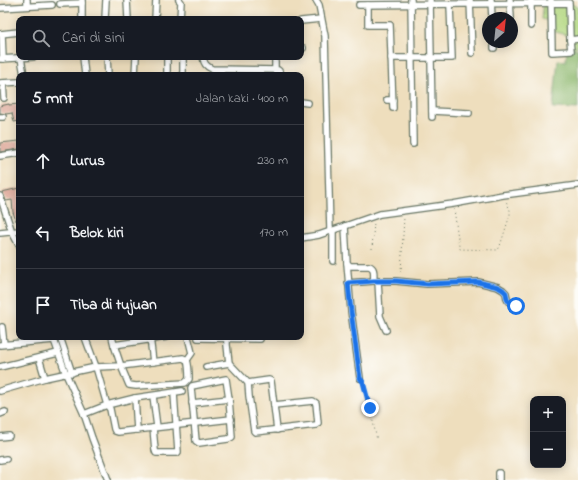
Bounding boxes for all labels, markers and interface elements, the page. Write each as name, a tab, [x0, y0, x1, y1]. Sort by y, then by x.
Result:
north arrow	[482, 12, 518, 48]
search box	[16, 16, 304, 60]
icon: search	[30, 27, 52, 49]
text: Cari di sini	[62, 27, 125, 49]
text: 5 mnt	[32, 86, 73, 111]
text: Jalan kaki · 400 m	[196, 89, 288, 108]
icon: ahead	[32, 150, 54, 172]
text: Lurus	[70, 150, 105, 172]
text: 230 m	[257, 151, 288, 170]
icon: left	[32, 222, 54, 244]
text: Belok kiri	[70, 222, 124, 244]
text: 170 m	[260, 223, 288, 242]
icon: arrive	[32, 294, 54, 316]
text: Tiba di tujuan	[70, 294, 157, 316]
route start	[507, 297, 525, 315]
map controls	[530, 396, 566, 468]
button: +	[530, 396, 566, 432]
route end	[361, 399, 379, 417]
button: −	[530, 432, 566, 468]

